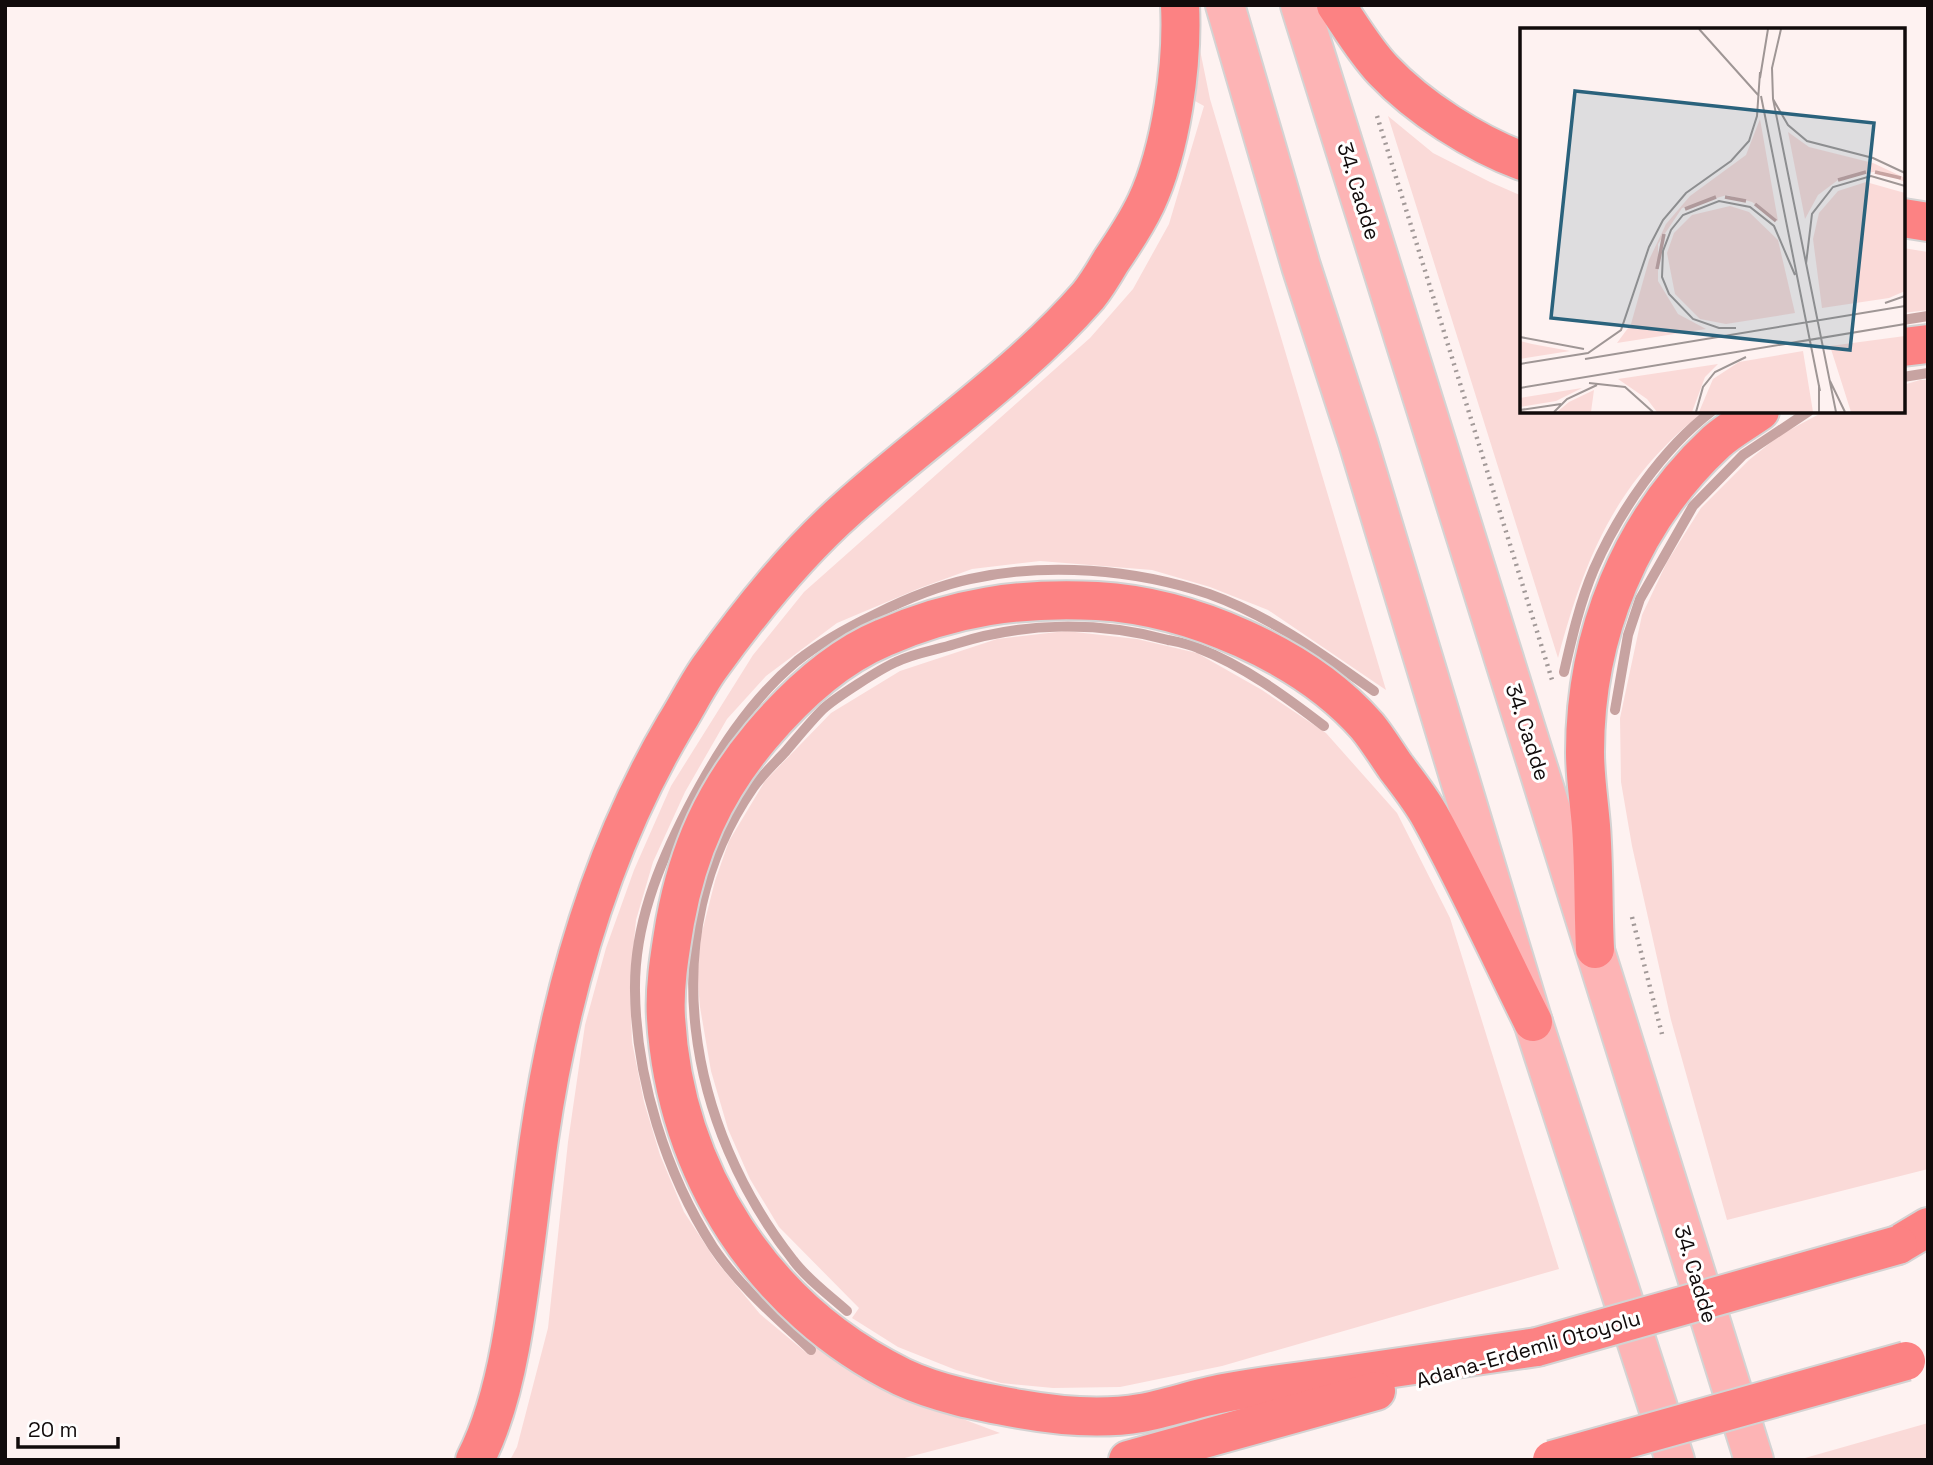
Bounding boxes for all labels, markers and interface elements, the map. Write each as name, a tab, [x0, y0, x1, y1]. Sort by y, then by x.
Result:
inset map	[1520, 28, 1905, 413]
street label: 34. Cadde	[1331, 139, 1387, 243]
street label: 34. Cadde	[1500, 680, 1556, 784]
street label: 34. Cadde	[1668, 1222, 1724, 1326]
street label: Adana-Erdemli Otoyolu	[1413, 1304, 1643, 1394]
scale bar	[18, 1406, 117, 1450]
text: 20 m	[28, 1416, 78, 1443]

